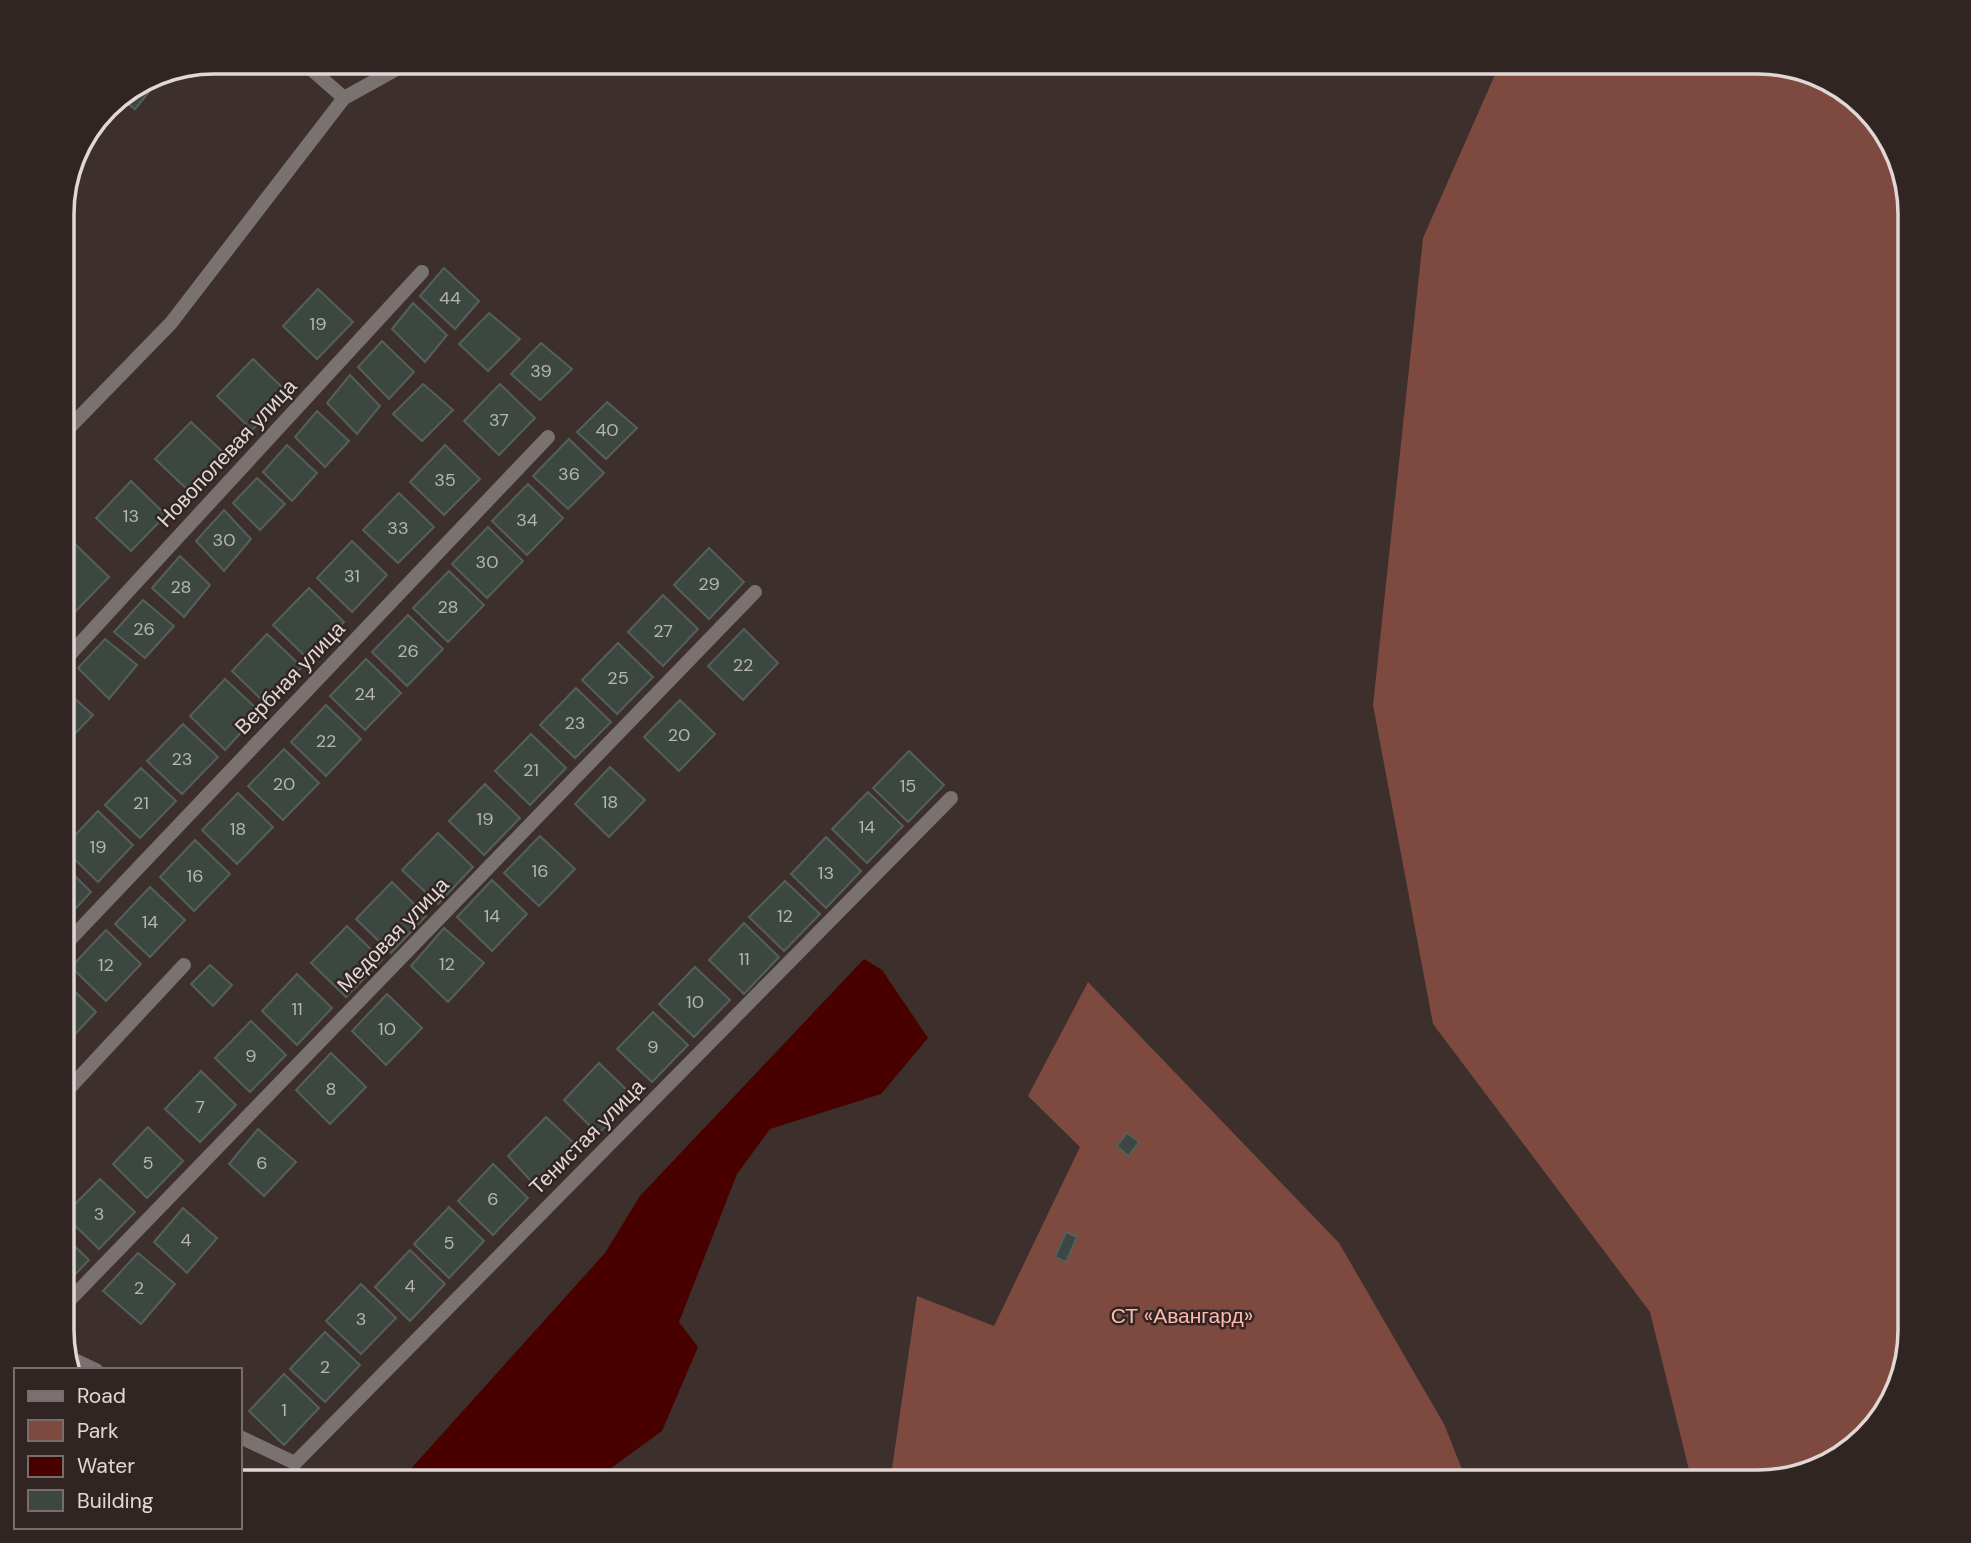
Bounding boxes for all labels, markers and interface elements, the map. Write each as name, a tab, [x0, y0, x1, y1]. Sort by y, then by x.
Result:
house number: 44	[439, 286, 461, 310]
house number: 19	[310, 312, 326, 336]
house number: 39	[530, 359, 552, 383]
street label: Новополевая улица	[151, 373, 303, 533]
house number: 37	[489, 408, 509, 432]
house number: 40	[595, 418, 619, 442]
house number: 36	[558, 462, 580, 486]
house number: 35	[434, 468, 456, 492]
house number: 13	[123, 504, 139, 528]
house number: 34	[516, 508, 538, 532]
house number: 33	[387, 516, 409, 540]
house number: 30	[213, 528, 235, 552]
house number: 30	[476, 550, 498, 574]
house number: 31	[344, 564, 360, 588]
house number: 29	[698, 572, 720, 596]
house number: 28	[170, 575, 192, 599]
house number: 28	[437, 595, 459, 619]
street label: Вербная улица	[229, 615, 351, 741]
house number: 26	[133, 617, 155, 641]
house number: 27	[653, 619, 673, 643]
house number: 26	[397, 639, 419, 663]
house number: 22	[733, 653, 753, 677]
house number: 25	[607, 666, 629, 690]
house number: 24	[355, 682, 376, 706]
house number: 23	[564, 711, 586, 735]
house number: 20	[668, 723, 690, 747]
house number: 22	[316, 729, 336, 753]
house number: 23	[171, 747, 193, 771]
house number: 21	[523, 758, 539, 782]
house number: 20	[273, 772, 295, 796]
house number: 15	[900, 774, 916, 798]
house number: 18	[602, 790, 618, 814]
house number: 21	[133, 791, 149, 815]
house number: 19	[477, 807, 493, 831]
house number: 14	[859, 815, 875, 839]
house number: 18	[230, 817, 246, 841]
house number: 19	[90, 835, 106, 859]
house number: 16	[532, 859, 548, 883]
house number: 13	[818, 861, 834, 885]
house number: 16	[187, 864, 203, 888]
street label: Медовая улица	[331, 871, 455, 999]
house number: 14	[484, 904, 500, 928]
house number: 12	[777, 904, 793, 928]
house number: 14	[142, 910, 158, 934]
house number: 11	[738, 947, 750, 971]
house number: 12	[439, 952, 455, 976]
house number: 12	[98, 953, 114, 977]
house number: 10	[686, 990, 704, 1014]
house number: 11	[291, 997, 303, 1021]
house number: 10	[378, 1017, 396, 1041]
house number: 9	[647, 1035, 659, 1059]
house number: 9	[245, 1044, 257, 1068]
street label: Тенистая улица	[523, 1073, 651, 1201]
house number: 8	[326, 1077, 336, 1101]
house number: 7	[195, 1095, 205, 1119]
house number: 5	[143, 1151, 153, 1175]
house number: 6	[256, 1151, 268, 1175]
house number: 6	[487, 1187, 499, 1211]
house number: 3	[94, 1202, 104, 1226]
house number: 4	[181, 1228, 192, 1252]
house number: 5	[444, 1231, 454, 1255]
house number: 4	[405, 1274, 416, 1298]
house number: 2	[134, 1276, 144, 1300]
park label: СТ «Авангард»	[1111, 1302, 1253, 1330]
house number: 3	[356, 1307, 366, 1331]
house number: 2	[320, 1355, 330, 1379]
legend	[14, 1368, 242, 1529]
text: Road	[77, 1382, 126, 1410]
house number: 1	[281, 1398, 287, 1422]
text: Park	[77, 1417, 119, 1445]
text: Water	[77, 1452, 135, 1480]
text: Building	[77, 1487, 154, 1515]

